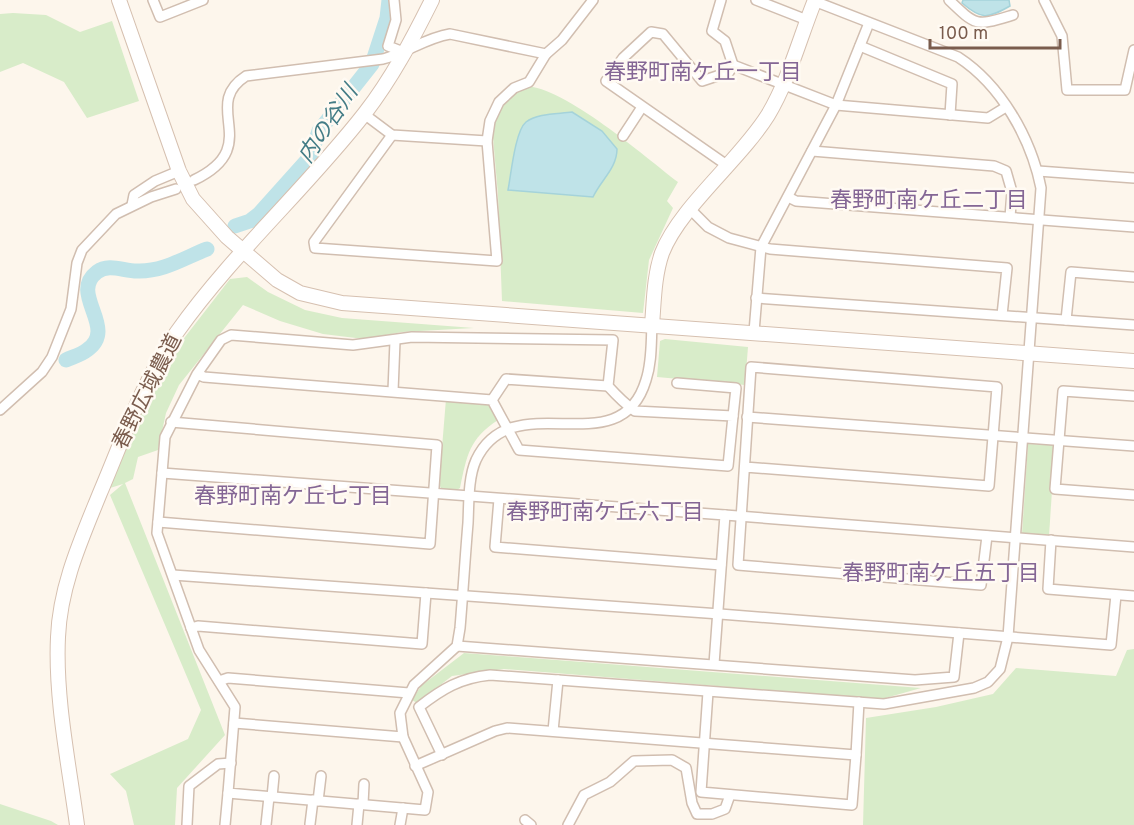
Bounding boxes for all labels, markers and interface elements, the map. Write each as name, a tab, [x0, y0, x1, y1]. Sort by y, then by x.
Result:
scale bar	[930, 12, 1060, 50]
text: 100 m	[939, 23, 988, 46]
district label: 春野町南ケ丘一丁目	[604, 60, 802, 87]
water label: 内の谷川	[293, 79, 366, 169]
district label: 春野町南ケ丘二丁目	[830, 188, 1028, 215]
street label: 春野広域農道	[107, 330, 189, 454]
district label: 春野町南ケ丘七丁目	[194, 484, 392, 511]
district label: 春野町南ケ丘六丁目	[506, 500, 704, 527]
district label: 春野町南ケ丘五丁目	[842, 561, 1040, 588]

